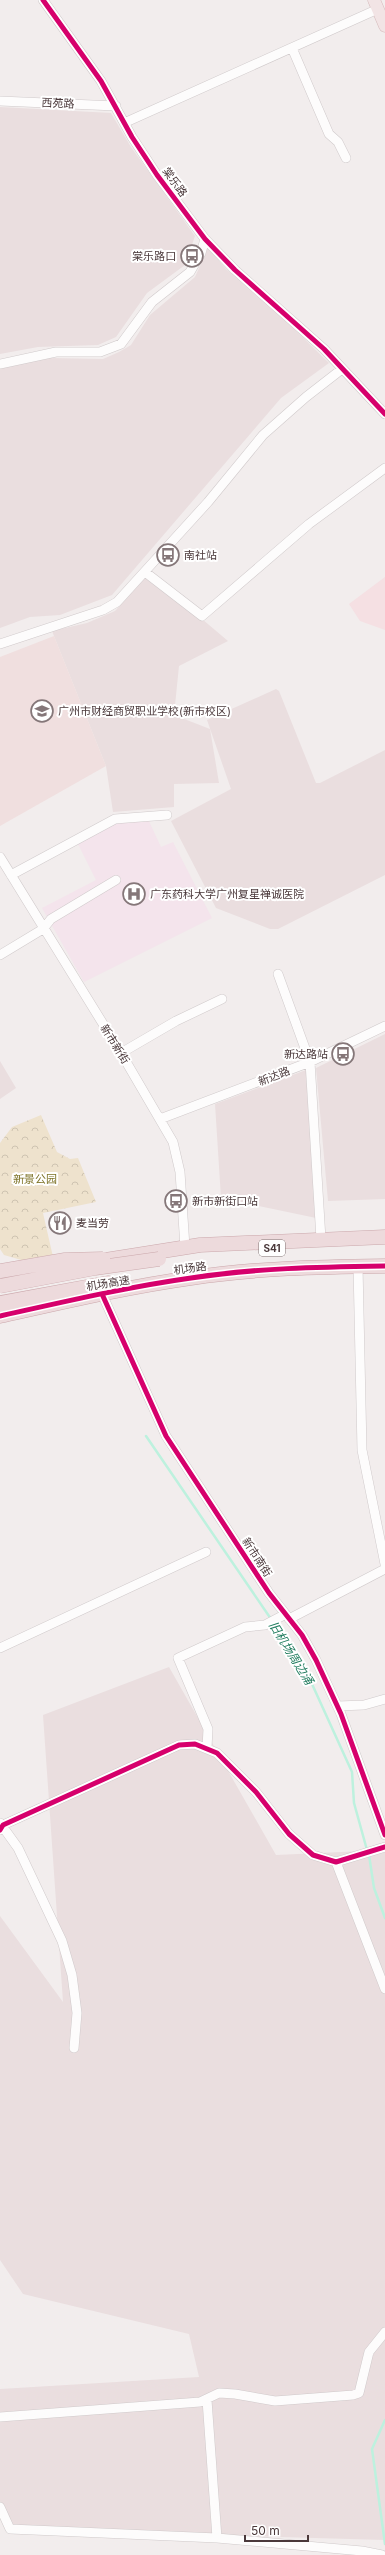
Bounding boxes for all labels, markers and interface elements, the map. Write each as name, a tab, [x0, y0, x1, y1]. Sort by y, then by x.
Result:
street label: 西苑路	[41, 95, 75, 111]
street label: 棠乐路	[160, 165, 190, 199]
bus stop icon: 棠乐路口	[179, 243, 205, 269]
place label: 棠乐路口	[132, 249, 176, 263]
bus stop icon: 南社站	[155, 542, 181, 568]
place label: 南社站	[184, 548, 217, 562]
school or university icon: 广州市财经商贸职业学校(新市校区)	[29, 698, 55, 724]
place label: 广州市财经商贸职业学校(新市校区)	[58, 704, 231, 718]
hospital icon: 广东药科大学广州复星禅诚医院	[121, 881, 147, 907]
place label: 广东药科大学广州复星禅诚医院	[150, 887, 304, 901]
street label: 新市新街	[97, 1022, 133, 1066]
bus stop icon: 新达路站	[330, 1041, 356, 1067]
place label: 新达路站	[284, 1047, 328, 1061]
street label: 新达路	[256, 1064, 292, 1088]
park label: 新景公园	[13, 1172, 57, 1186]
bus stop icon: 新市新街口站	[163, 1188, 189, 1214]
place label: 新市新街口站	[192, 1194, 258, 1208]
restaurant icon: 麦当劳	[47, 1210, 73, 1236]
place label: 麦当劳	[76, 1216, 109, 1230]
road number: S41	[259, 1240, 285, 1256]
street label: 机场路	[173, 1259, 207, 1277]
street label: 机场高速	[85, 1273, 131, 1293]
street label: 新市南街	[239, 1535, 275, 1579]
water label: 旧机场周边涌	[266, 1618, 318, 1689]
scale bar	[245, 2517, 308, 2543]
text: 50 m	[251, 2523, 280, 2538]

